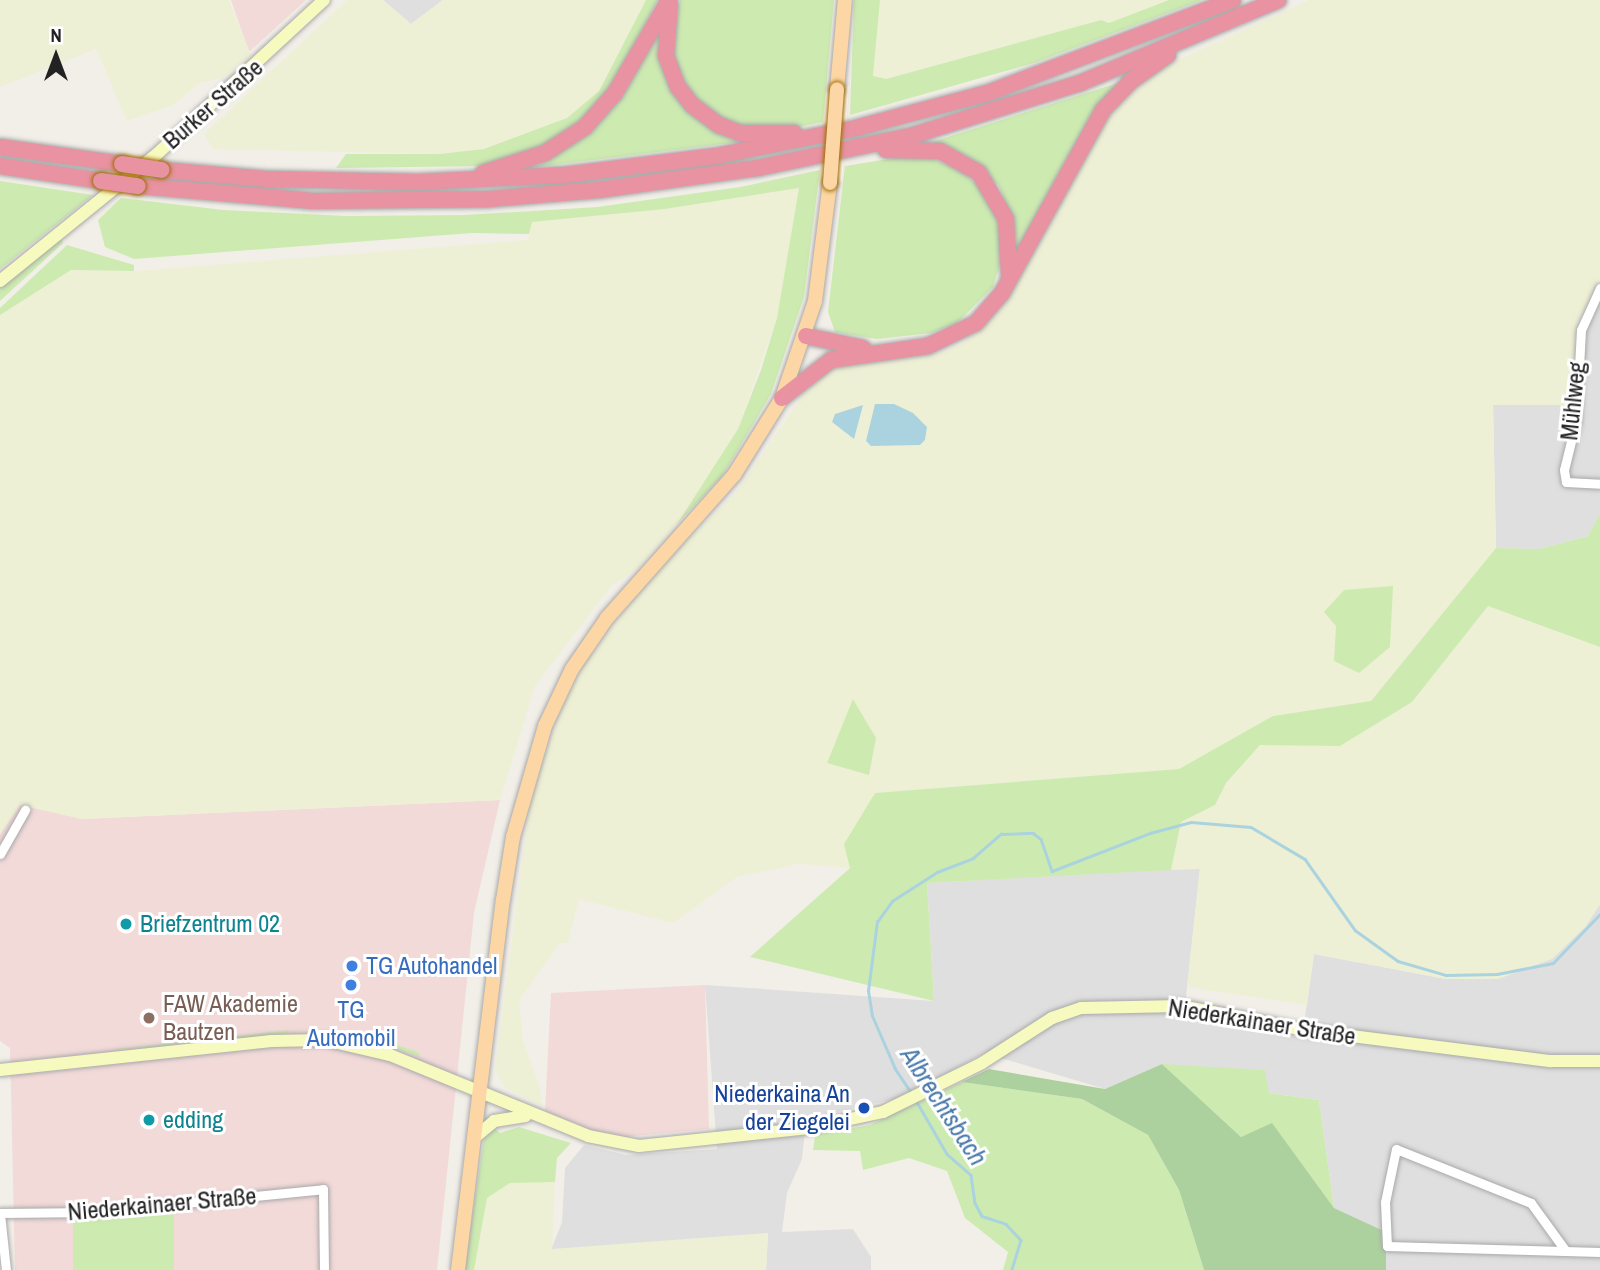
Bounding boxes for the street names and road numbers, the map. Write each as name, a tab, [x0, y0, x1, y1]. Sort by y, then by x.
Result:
street label: Burker Straße	[157, 53, 269, 155]
street label: Mühlweg	[1555, 360, 1591, 442]
street label: Niederkainaer Straße	[1166, 993, 1358, 1051]
street label: Niederkainaer Straße	[66, 1181, 258, 1227]

